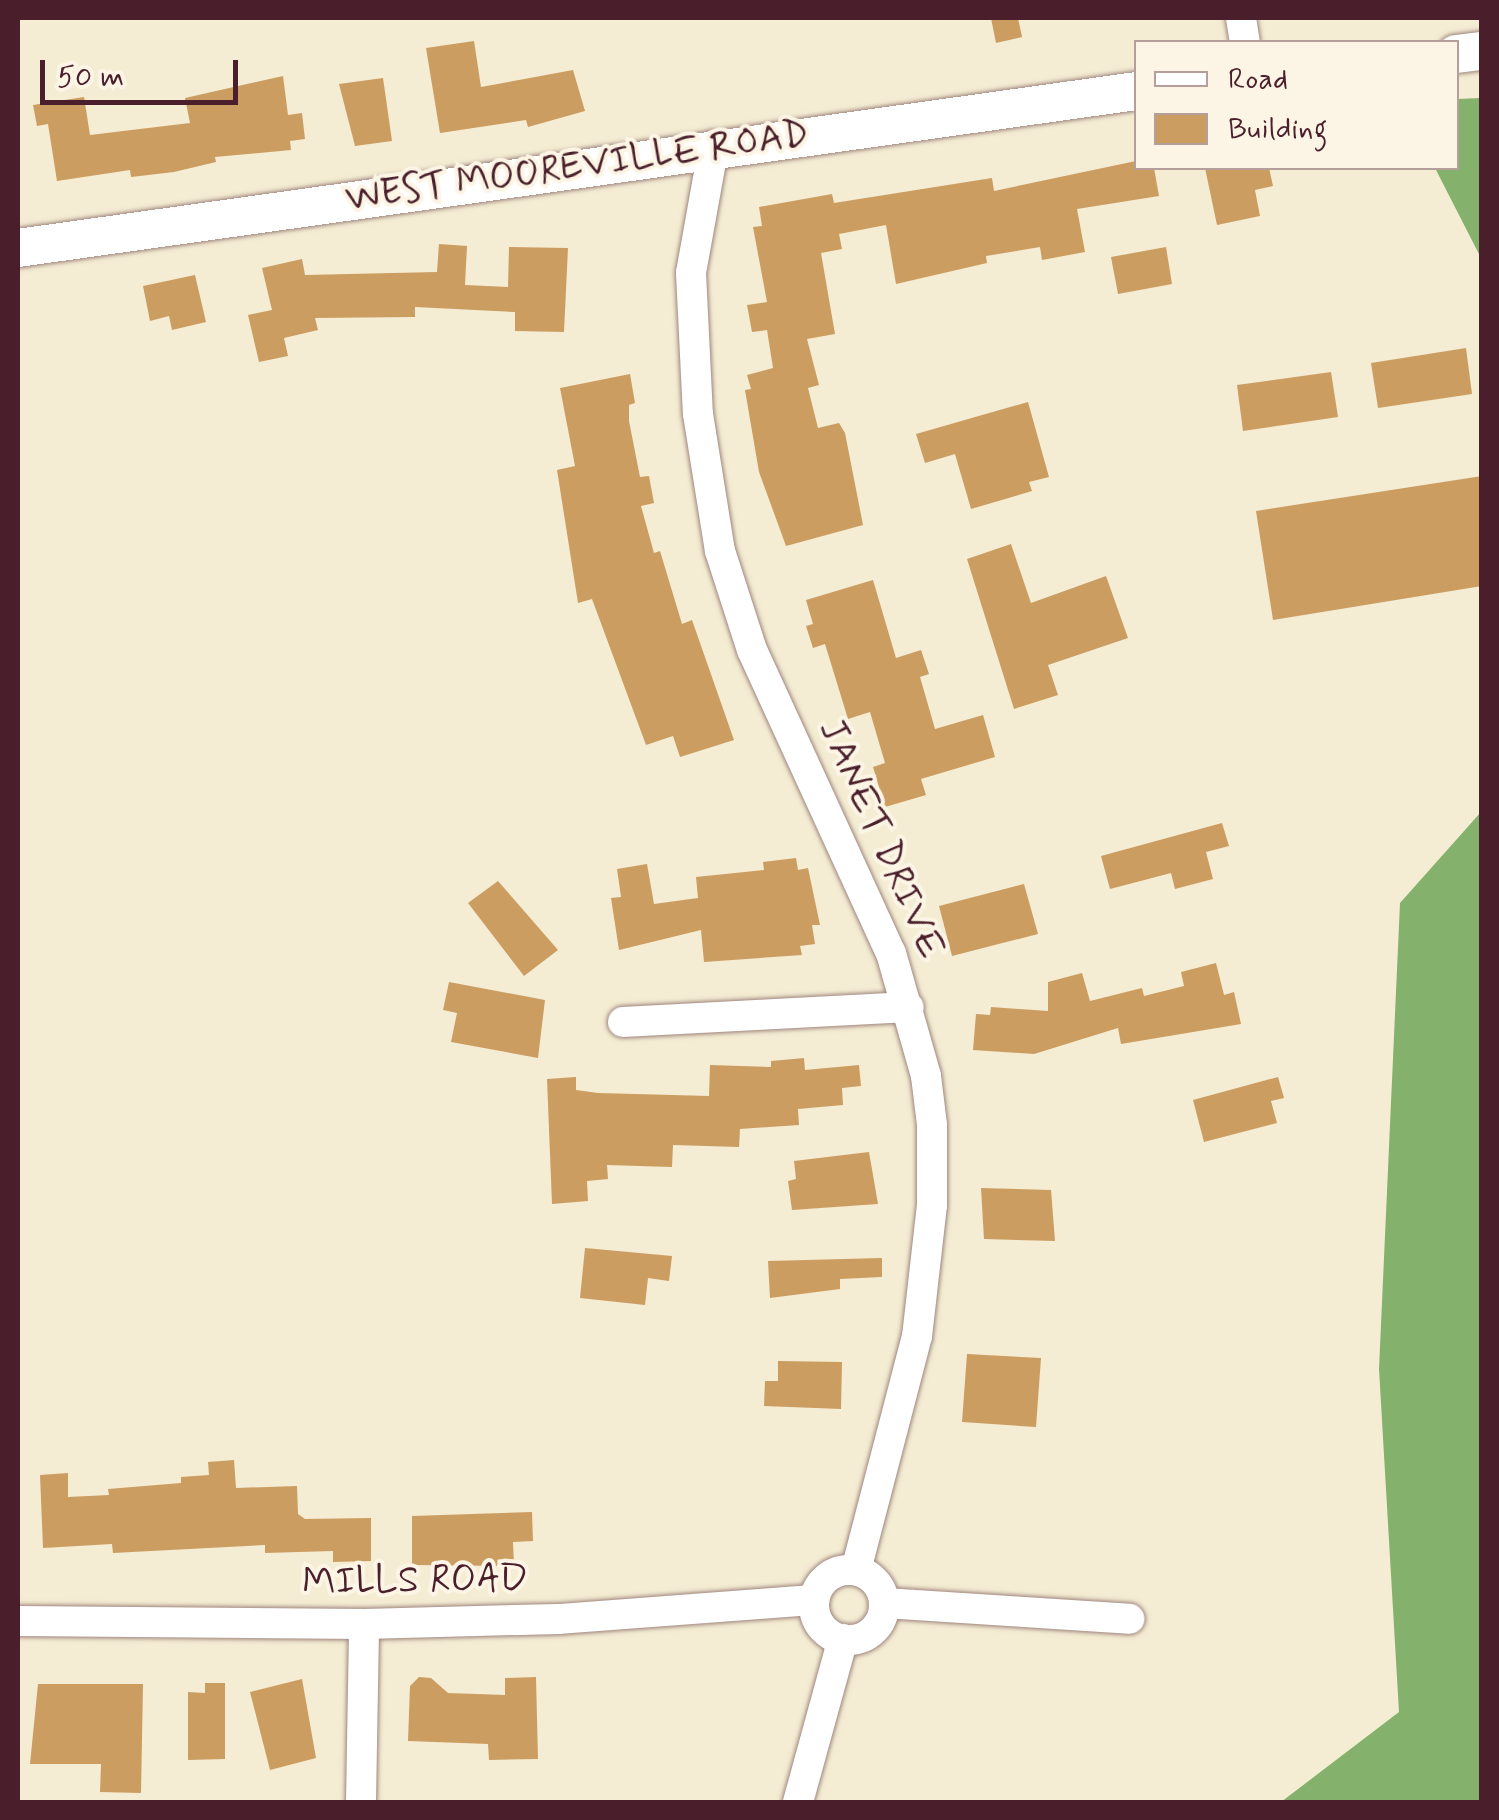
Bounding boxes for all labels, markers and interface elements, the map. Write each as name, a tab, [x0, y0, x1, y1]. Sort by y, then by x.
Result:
scale bar	[45, 40, 242, 102]
legend	[1134, 40, 1459, 170]
text: 50 m	[57, 58, 124, 97]
text: Road	[1228, 60, 1288, 99]
text: Building	[1228, 110, 1327, 149]
street label: WEST MOOREVILLE ROAD	[344, 112, 810, 222]
street label: JANET DRIVE	[808, 712, 954, 966]
street label: MILLS ROAD	[303, 1556, 527, 1606]

